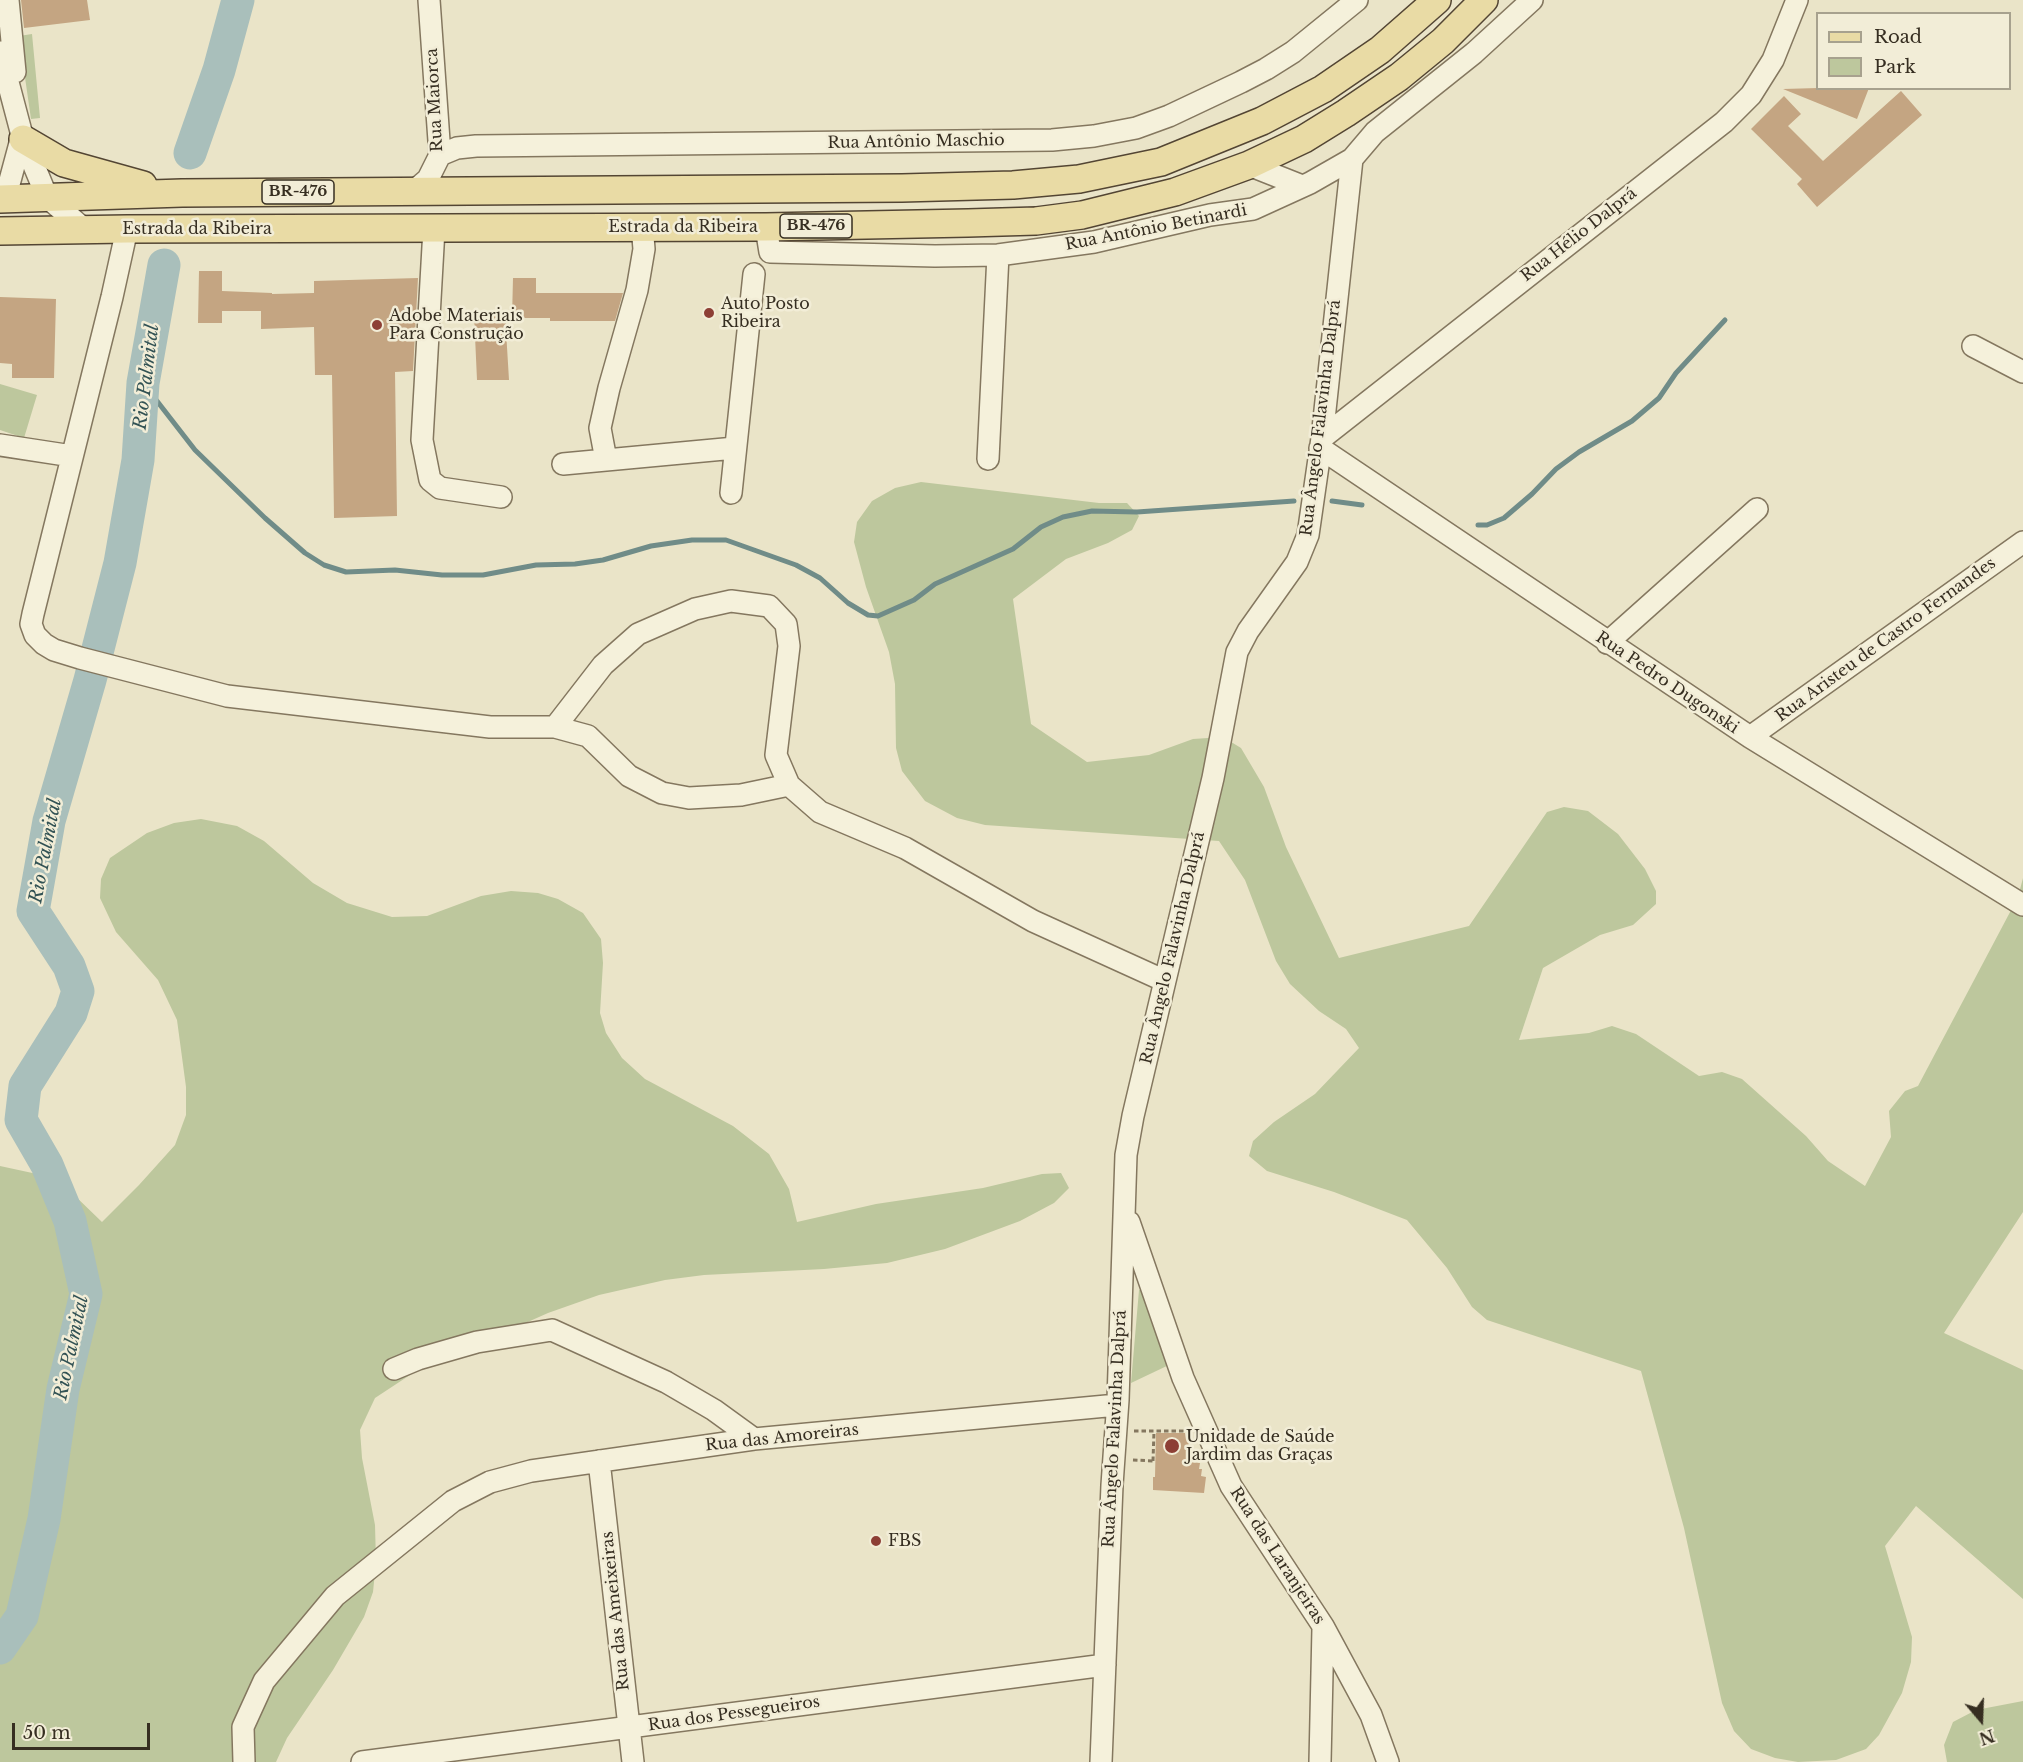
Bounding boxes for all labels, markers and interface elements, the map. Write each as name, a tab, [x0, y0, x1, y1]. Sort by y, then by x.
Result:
legend	[1816, 12, 2011, 90]
text: Road	[1874, 26, 1922, 48]
street label: Rua Maiorca	[423, 48, 447, 152]
text: Park	[1874, 56, 1916, 78]
street label: Rua Antônio Maschio	[827, 131, 1005, 153]
road number: BR-476	[262, 180, 334, 204]
street label: Rua Hélio Dalprá	[1517, 184, 1641, 286]
street label: Rua Antônio Betinardi	[1063, 201, 1249, 255]
road number: BR-476	[780, 214, 852, 238]
street label: Estrada da Ribeira	[608, 217, 758, 237]
street label: Estrada da Ribeira	[122, 219, 272, 239]
place label: Auto Posto Ribeira	[721, 294, 810, 332]
street label: Rua Ângelo Falavinha Dalprá	[1297, 299, 1345, 537]
place label: Adobe Materiais Para Construção	[389, 306, 524, 344]
marker: Auto Posto Ribeira	[702, 306, 716, 320]
marker: Adobe Materiais Para Construção	[370, 318, 384, 332]
water label: Rio Palmital	[130, 323, 164, 431]
street label: Rua Aristeu de Castro Fernandes	[1772, 554, 2000, 726]
street label: Rua Pedro Dugonski	[1592, 628, 1742, 738]
water label: Rio Palmital	[25, 797, 67, 905]
street label: Rua Ângelo Falavinha Dalprá	[1137, 830, 1209, 1066]
water label: Rio Palmital	[50, 1294, 94, 1402]
street label: Rua Ângelo Falavinha Dalprá	[1099, 1310, 1131, 1548]
street label: Rua das Amoreiras	[704, 1420, 860, 1456]
place label: Unidade de Saúde Jardim das Graças	[1186, 1427, 1334, 1465]
marker: Unidade de Saúde Jardim das Graças	[1163, 1437, 1181, 1455]
street label: Rua das Laranjeiras	[1225, 1484, 1329, 1628]
street label: Rua das Ameixeiras	[598, 1530, 634, 1692]
place label: FBS	[888, 1531, 921, 1551]
marker: FBS	[869, 1534, 883, 1548]
north arrow	[1951, 1690, 2011, 1750]
street label: Rua dos Pessegueiros	[647, 1692, 821, 1736]
scale bar	[15, 1711, 153, 1749]
text: 50 m	[23, 1722, 71, 1744]
text: N	[1976, 1725, 1997, 1749]

